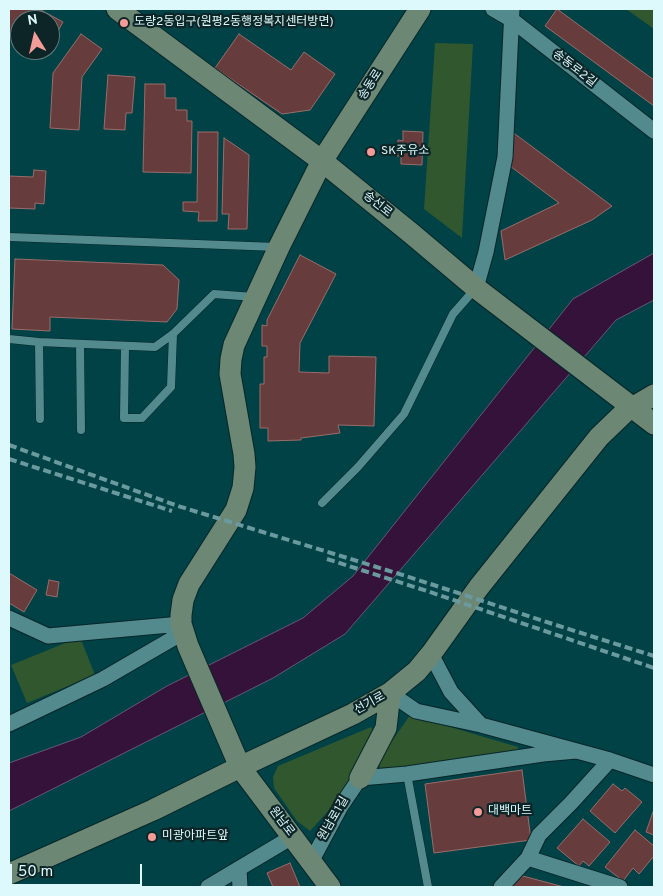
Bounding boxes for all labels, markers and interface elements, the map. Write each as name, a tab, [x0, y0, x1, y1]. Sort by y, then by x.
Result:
north arrow	[10, 10, 60, 60]
text: N	[26, 11, 39, 30]
place label: 도량2동입구(원평2동행정복지센터방면)	[134, 16, 334, 30]
marker: 도량2동입구(원평2동행정복지센터방면)	[118, 17, 130, 29]
street label: 송동로2길	[549, 47, 599, 91]
street label: 송동로	[356, 67, 386, 103]
place label: SK주유소	[381, 145, 429, 159]
marker: SK주유소	[365, 146, 377, 158]
street label: 송선로	[360, 189, 394, 221]
street label: 선기로	[352, 690, 388, 718]
street label: 원남로1길	[316, 794, 352, 844]
street label: 원남로	[265, 804, 297, 840]
place label: 대백마트	[488, 805, 532, 819]
marker: 대백마트	[472, 806, 484, 818]
place label: 미광아파트앞	[162, 830, 228, 844]
marker: 미광아파트앞	[146, 831, 158, 843]
scale bar	[12, 854, 145, 886]
text: 50 m	[18, 863, 53, 882]

